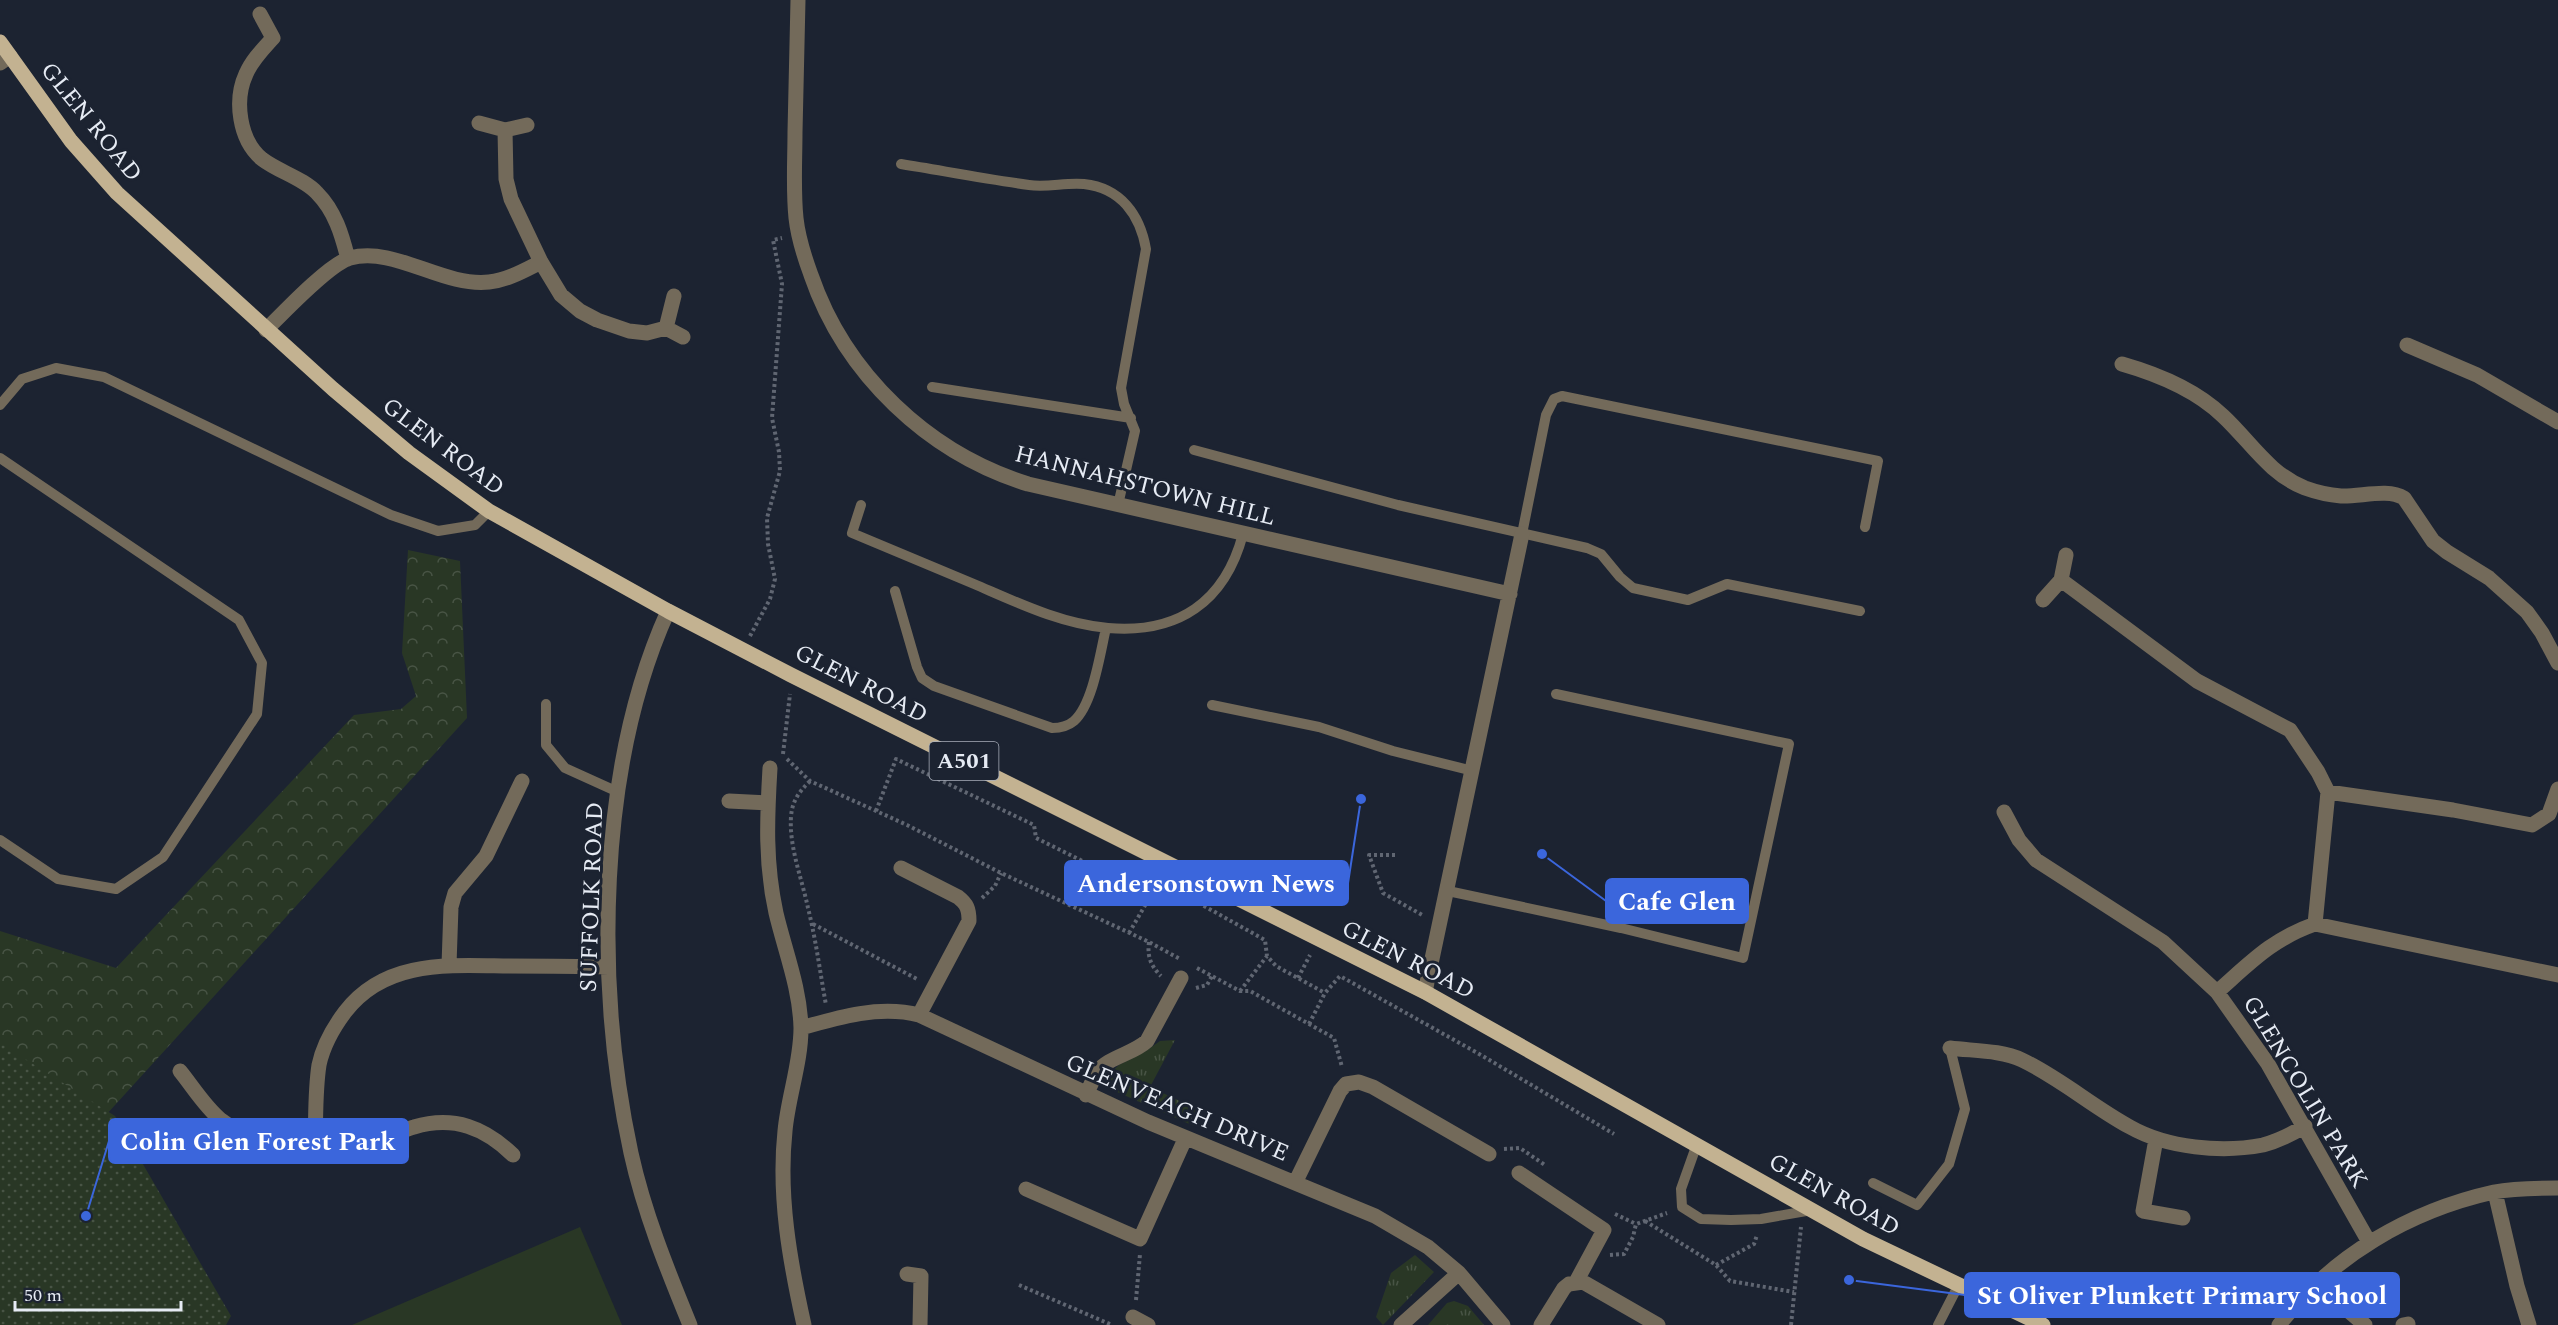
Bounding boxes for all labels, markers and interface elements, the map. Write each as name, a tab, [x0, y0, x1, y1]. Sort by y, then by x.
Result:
street label: GLEN ROAD	[31, 54, 151, 190]
street label: GLEN ROAD	[374, 389, 512, 505]
street label: HANNAHSTOWN HILL	[1011, 436, 1279, 536]
street label: GLEN ROAD	[788, 635, 934, 733]
road number: A501	[930, 742, 998, 780]
street label: SUFFOLK ROAD	[571, 801, 613, 993]
callout: Andersonstown News	[1065, 861, 1348, 905]
text: Andersonstown News	[1077, 864, 1335, 904]
callout: Cafe Glen	[1606, 879, 1748, 923]
text: Cafe Glen	[1618, 882, 1736, 922]
street label: GLEN ROAD	[1335, 911, 1481, 1009]
street label: GLENCOLIN PARK	[2233, 989, 2377, 1195]
street label: GLENVEAGH DRIVE	[1060, 1045, 1294, 1171]
callout: Colin Glen Forest Park	[109, 1119, 408, 1163]
text: Colin Glen Forest Park	[120, 1122, 396, 1162]
street label: GLEN ROAD	[1762, 1144, 1906, 1246]
callout: St Oliver Plunkett Primary School	[1965, 1273, 2399, 1317]
scale bar	[15, 1274, 182, 1312]
text: St Oliver Plunkett Primary School	[1977, 1276, 2387, 1316]
text: 50 m	[24, 1282, 62, 1309]

